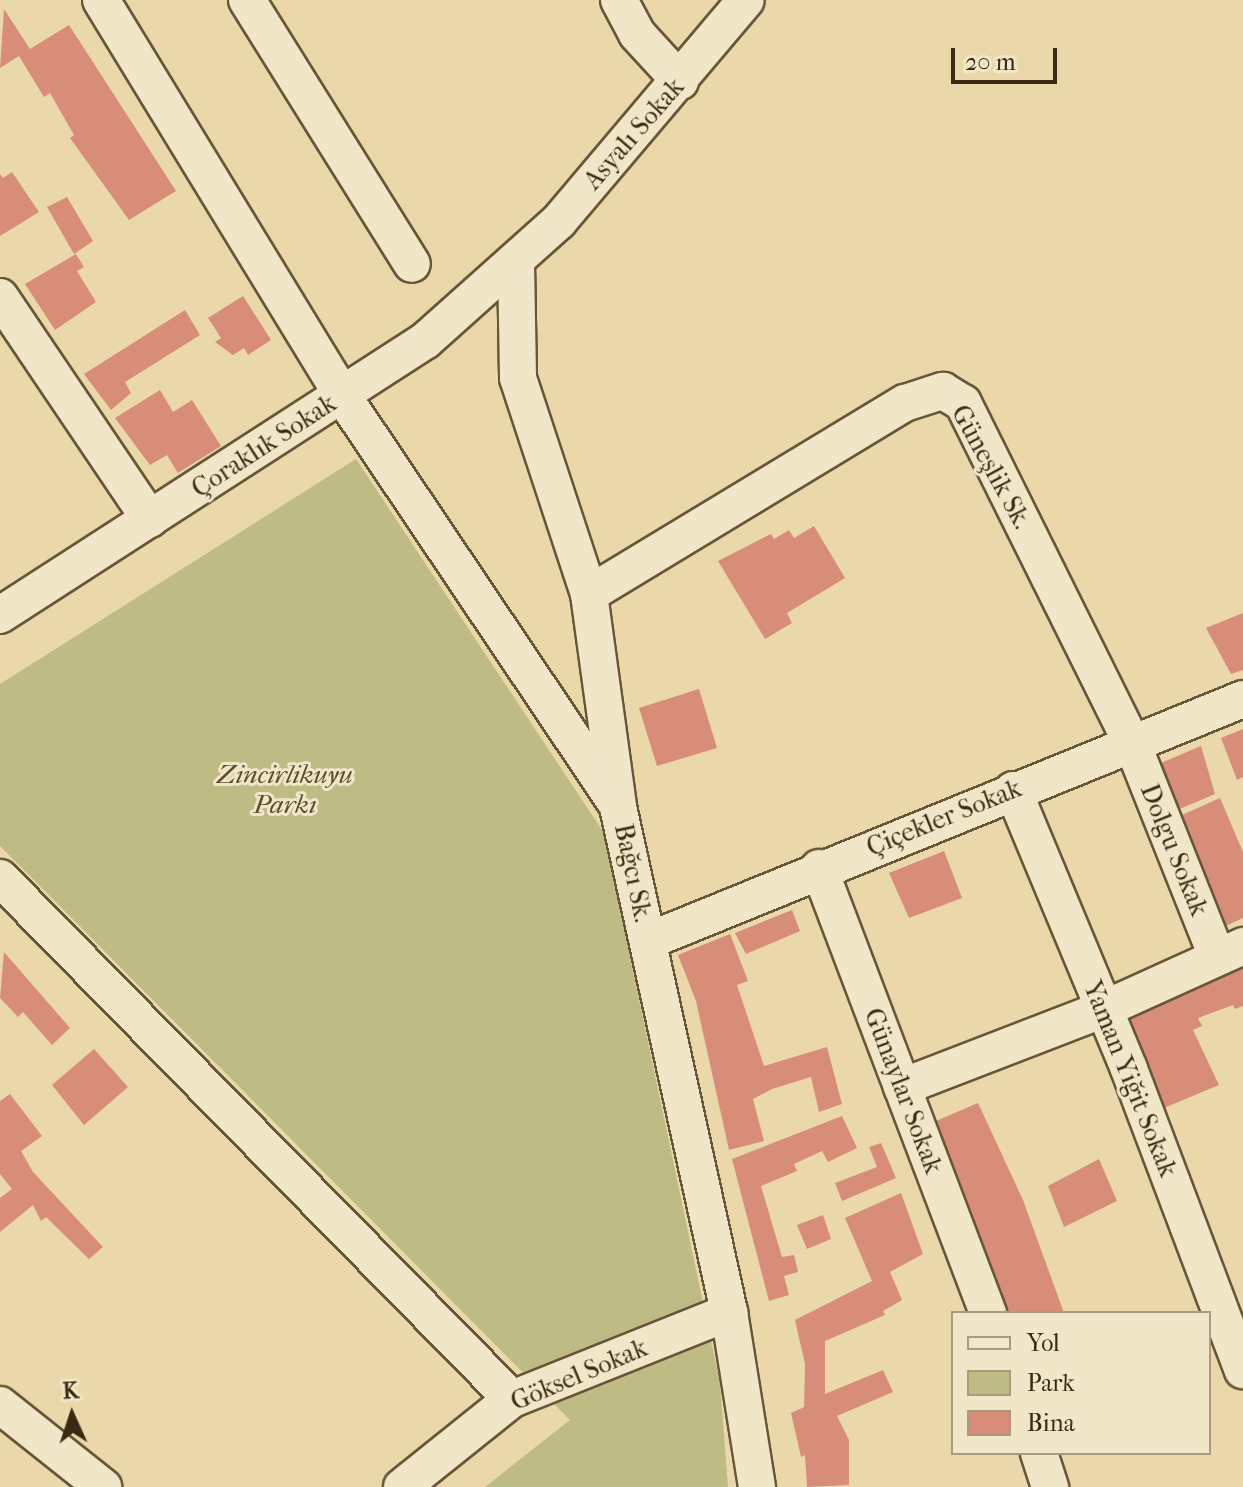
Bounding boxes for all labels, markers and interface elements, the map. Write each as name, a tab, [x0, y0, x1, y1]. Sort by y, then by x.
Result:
scale bar	[955, 32, 1061, 82]
text: 20 m	[965, 48, 1016, 76]
street label: Asyalı Sokak	[577, 72, 691, 196]
street label: Çoraklık Sokak	[186, 388, 342, 504]
street label: Güneşlik Sk.	[944, 400, 1038, 534]
park label: Zincirlikuyu Parkı	[217, 759, 353, 820]
street label: Çiçekler Sokak	[862, 773, 1026, 863]
street label: Dolgu Sokak	[1133, 779, 1215, 921]
street label: Bağcı Sk.	[607, 821, 659, 925]
street label: Yaman Yiğit Sokak	[1076, 976, 1184, 1182]
street label: Günaylar Sokak	[857, 1004, 949, 1178]
legend	[951, 1311, 1211, 1455]
text: Yol	[1027, 1329, 1060, 1357]
street label: Göksel Sokak	[506, 1332, 652, 1418]
text: Park	[1027, 1369, 1075, 1397]
north arrow	[32, 1375, 112, 1455]
text: K	[62, 1378, 79, 1404]
text: Bina	[1027, 1409, 1075, 1437]

